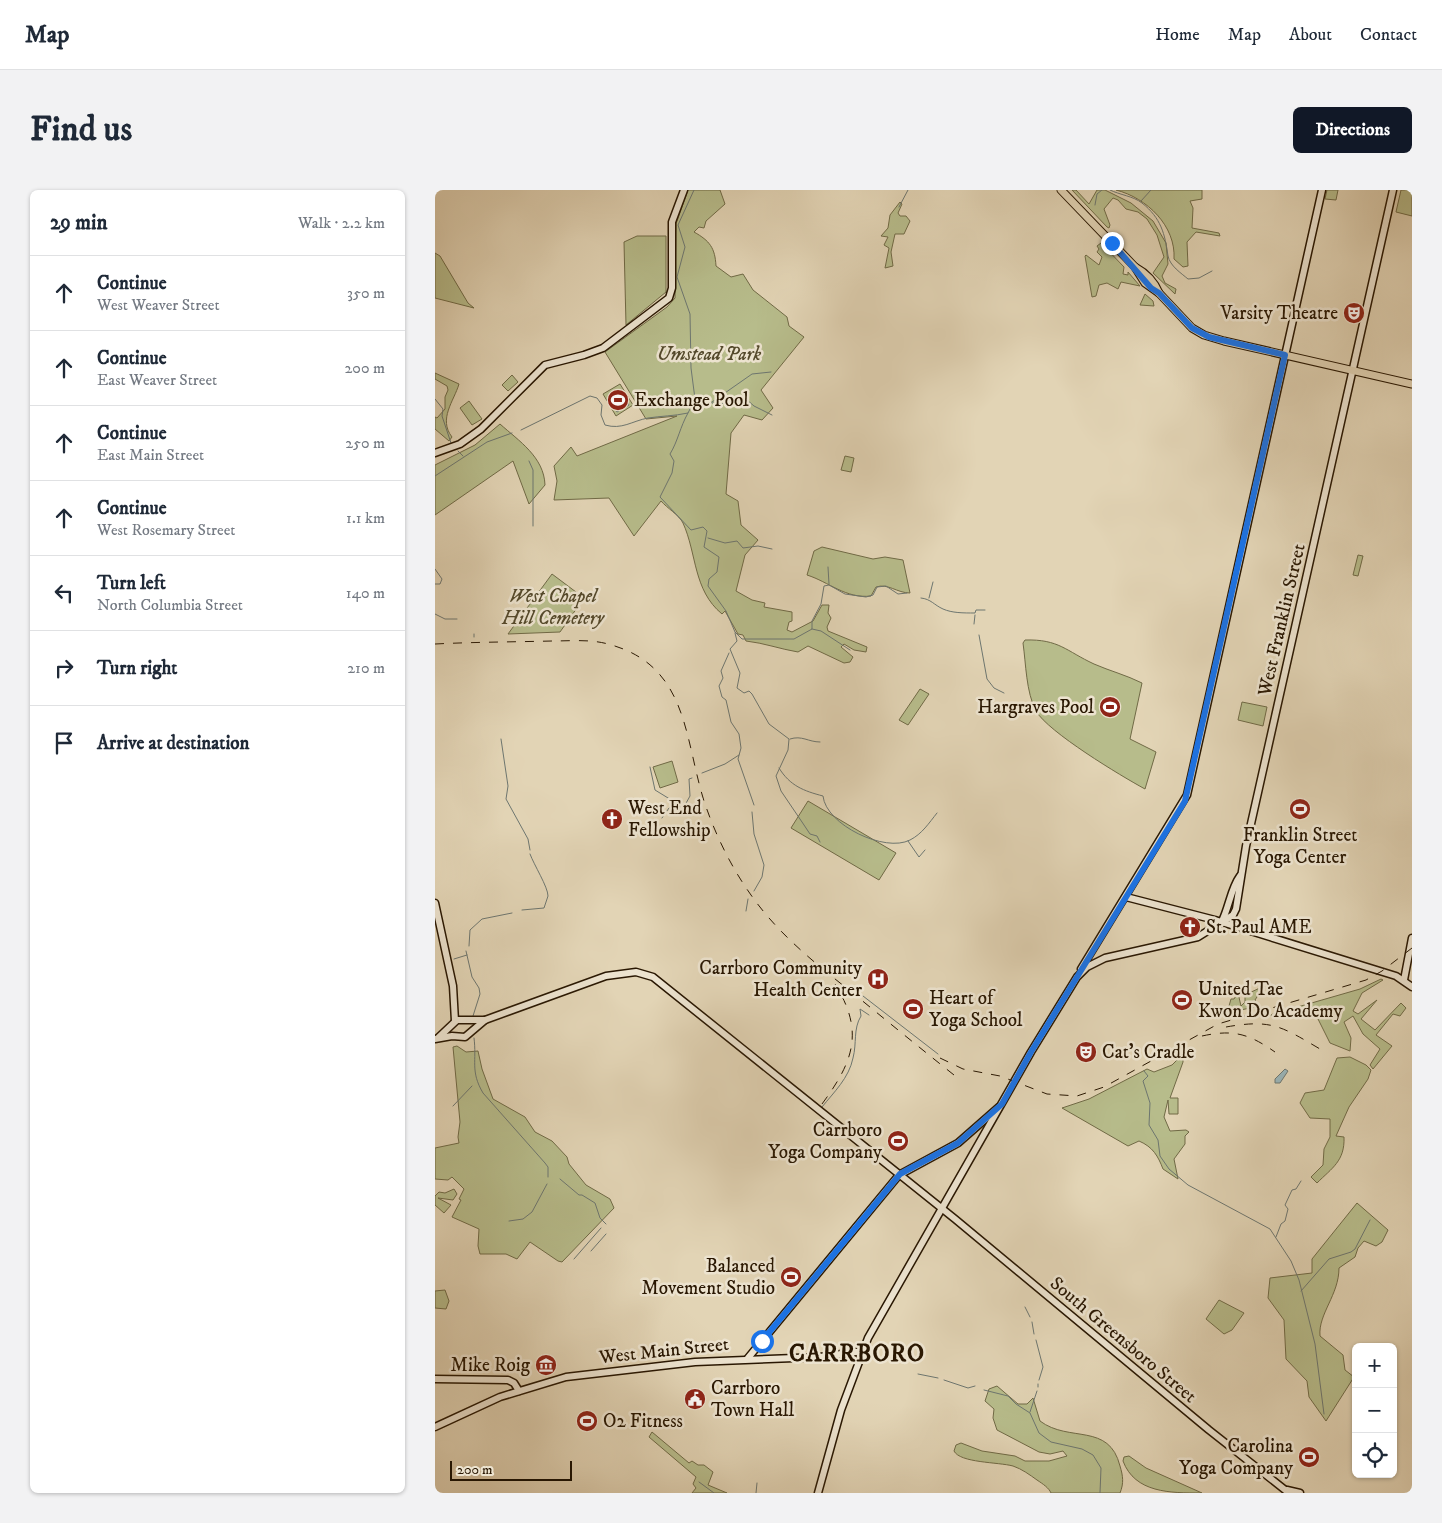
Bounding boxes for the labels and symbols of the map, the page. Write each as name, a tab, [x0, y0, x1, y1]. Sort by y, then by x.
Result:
route end	[1101, 232, 1124, 255]
theatre icon: Varsity Theatre	[1342, 301, 1366, 325]
place label: Varsity Theatre	[1219, 302, 1338, 325]
park label: Umstead Park	[657, 343, 761, 366]
sports icon: Exchange Pool	[606, 388, 630, 412]
place label: Exchange Pool	[634, 389, 749, 412]
street label: West Franklin Street	[1253, 542, 1311, 699]
park label: West Chapel Hill Cemetery	[501, 585, 606, 630]
sports icon: Hargraves Pool	[1098, 695, 1122, 719]
place label: Hargraves Pool	[977, 696, 1094, 719]
place label: West End Fellowship	[627, 797, 711, 842]
sports icon: Franklin Street Yoga Center	[1288, 797, 1312, 821]
church icon: West End Fellowship	[600, 807, 624, 831]
place label: Franklin Street Yoga Center	[1243, 824, 1357, 869]
church icon: St. Paul AME	[1178, 915, 1202, 939]
place label: St. Paul AME	[1206, 916, 1312, 939]
place label: Carrboro Community Health Center	[699, 957, 863, 1002]
hospital icon: Carrboro Community Health Center	[866, 967, 890, 991]
place label: United Tae Kwon Do Academy	[1198, 978, 1343, 1023]
place label: Heart of Yoga School	[929, 987, 1023, 1032]
sports icon: United Tae Kwon Do Academy	[1170, 988, 1194, 1012]
sports icon: Heart of Yoga School	[901, 997, 925, 1021]
theatre icon: Cat's Cradle	[1074, 1040, 1098, 1064]
place label: Cat's Cradle	[1102, 1041, 1195, 1064]
place label: Carrboro Yoga Company	[768, 1119, 883, 1164]
sports icon: Carrboro Yoga Company	[886, 1129, 910, 1153]
place label: Balanced Movement Studio	[642, 1255, 776, 1300]
sports icon: Balanced Movement Studio	[779, 1265, 803, 1289]
street label: South Greensboro Street	[1045, 1272, 1201, 1408]
route start	[751, 1330, 774, 1353]
street label: West Main Street	[597, 1333, 730, 1369]
district label: CARRBORO	[789, 1339, 925, 1369]
museum icon: Mike Roig	[534, 1353, 558, 1377]
place label: Mike Roig	[451, 1354, 531, 1377]
place label: Carrboro Town Hall	[711, 1377, 794, 1422]
public building icon: Carrboro Town Hall	[683, 1387, 707, 1411]
sports icon: O2 Fitness	[575, 1409, 599, 1433]
place label: O2 Fitness	[603, 1410, 683, 1433]
place label: Carolina Yoga Company	[1179, 1435, 1294, 1480]
sports icon: Carolina Yoga Company	[1297, 1445, 1321, 1469]
scale bar	[450, 1458, 573, 1481]

